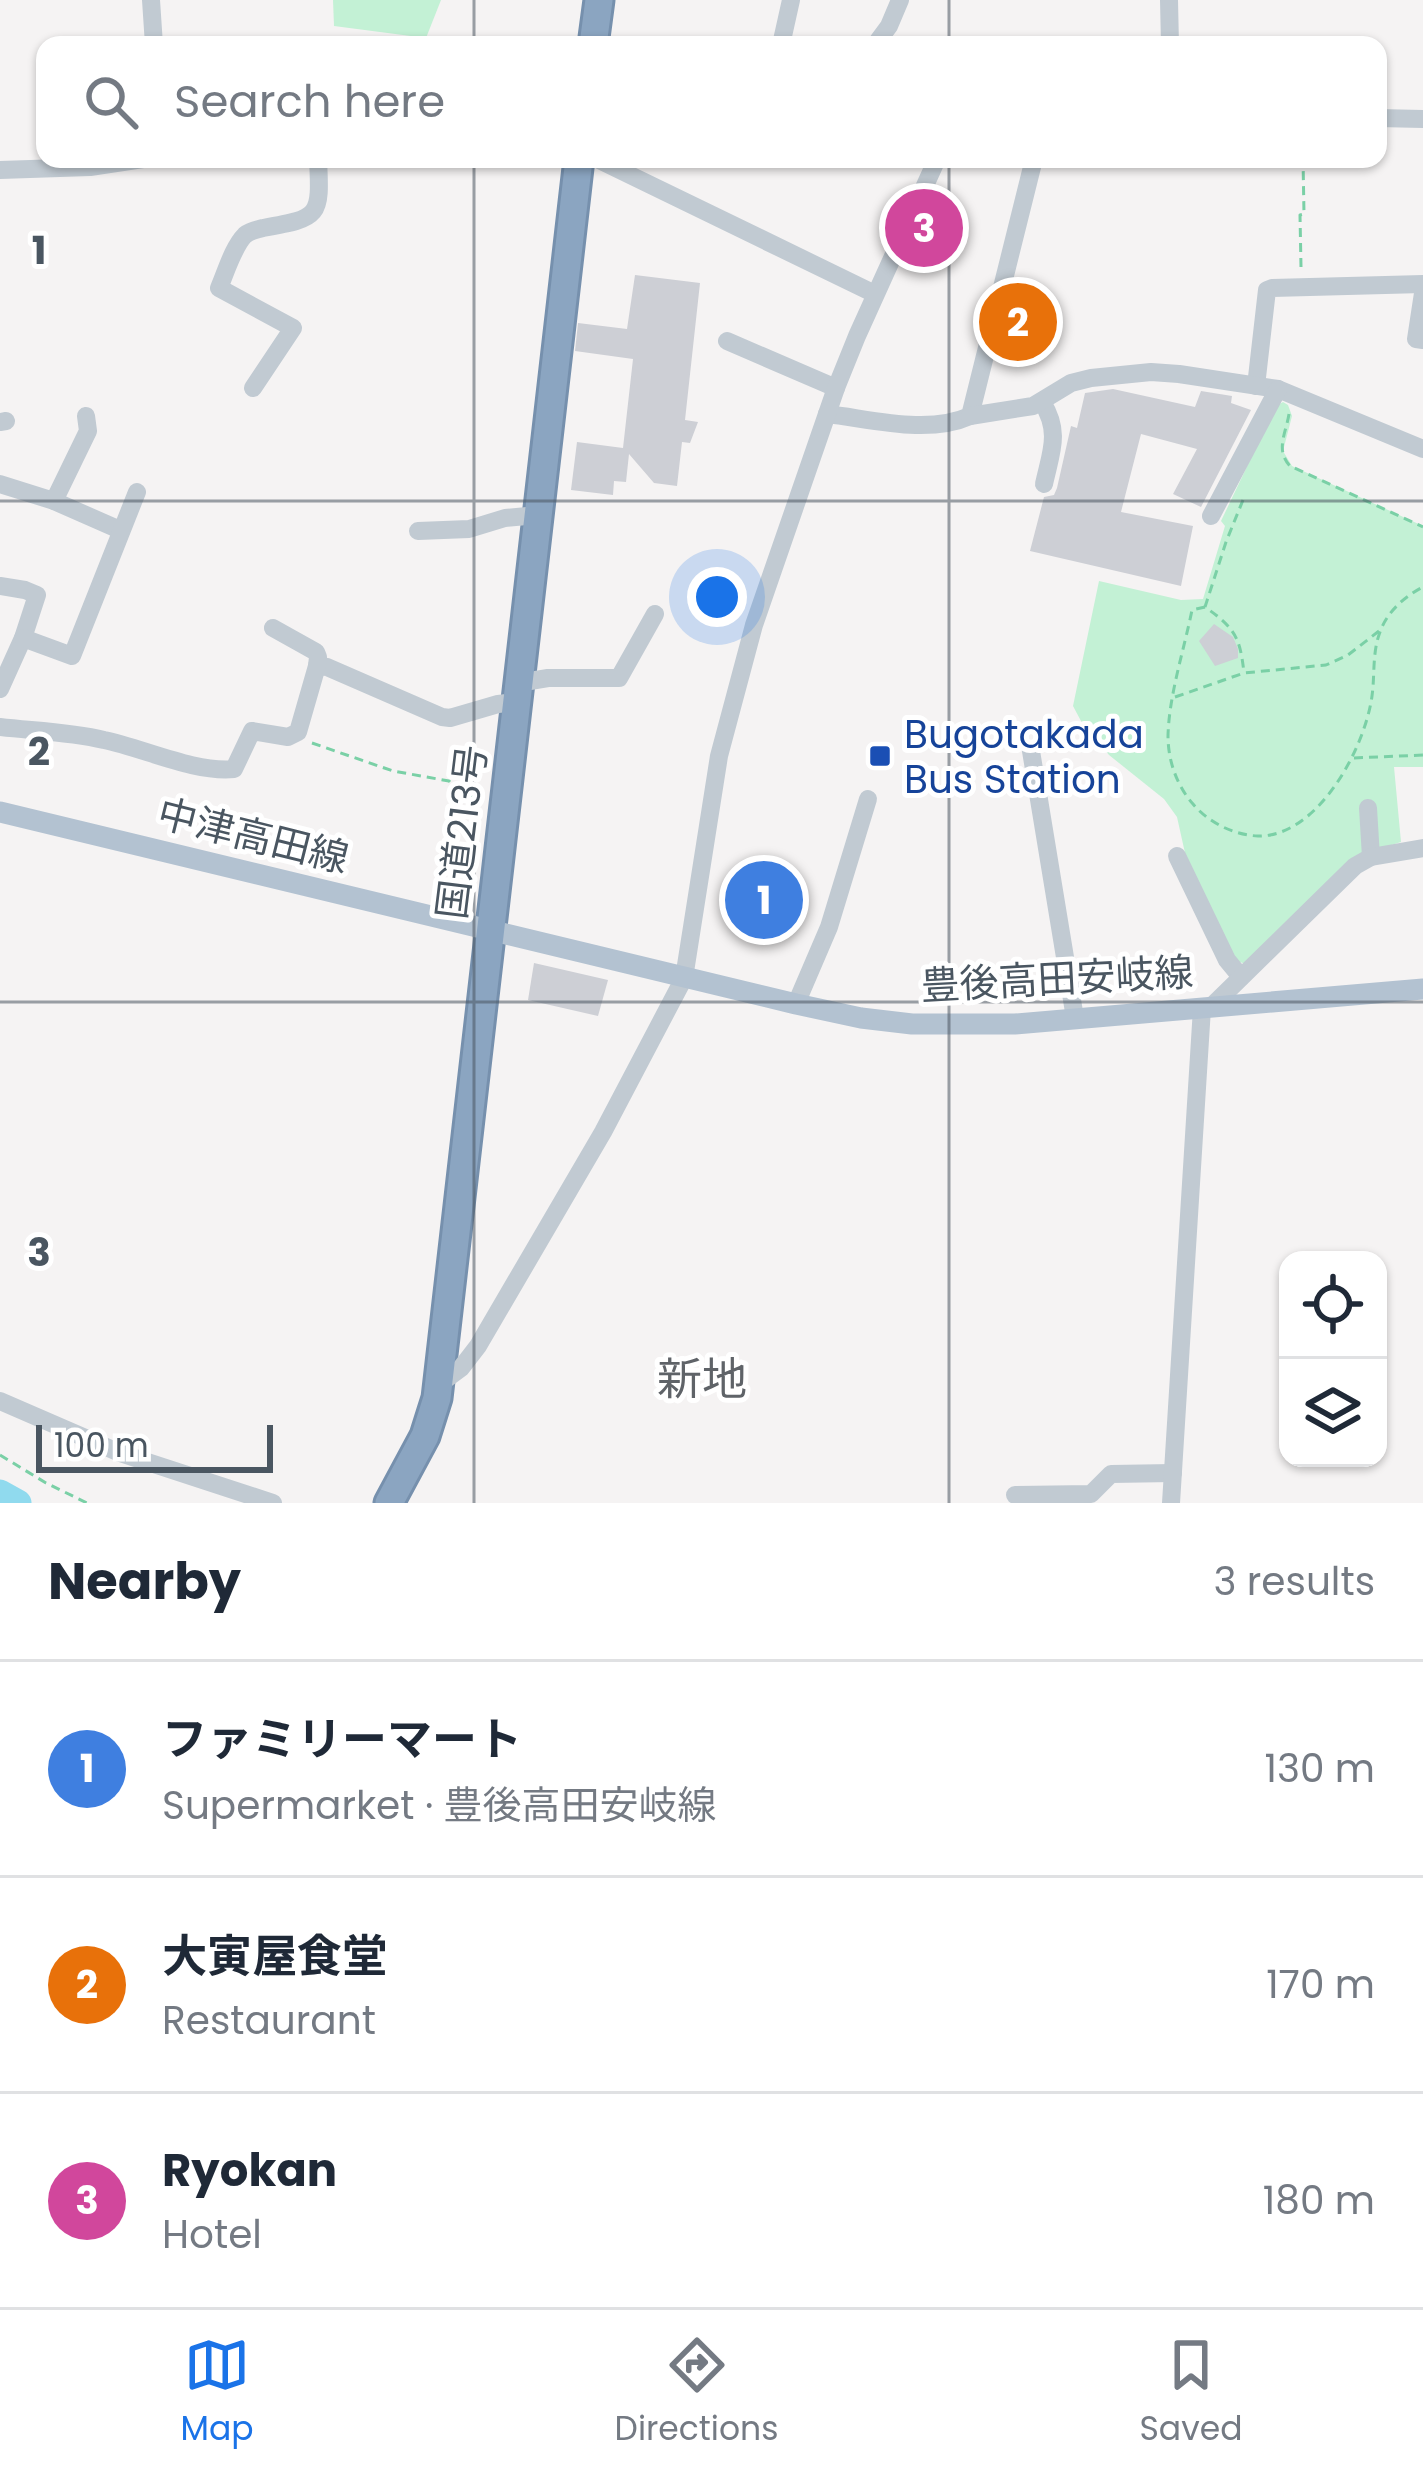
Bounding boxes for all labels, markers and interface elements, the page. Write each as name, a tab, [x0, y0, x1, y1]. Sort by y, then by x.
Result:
search box	[36, 36, 1387, 168]
icon: search	[78, 69, 144, 135]
text: Search here	[174, 70, 445, 133]
pin: 3	[885, 183, 963, 273]
text: 1	[32, 223, 46, 278]
pin: 2	[979, 277, 1057, 367]
your location	[687, 567, 747, 627]
place label: Bugotakada Bus Station	[904, 707, 1144, 807]
text: 2	[28, 724, 50, 779]
street label: 国道213号	[424, 742, 500, 922]
marker: Bugotakada Bus Station	[867, 743, 893, 769]
street label: 中津高田線	[152, 786, 354, 886]
pin: 1	[725, 855, 803, 945]
street label: 豊後高田安岐線	[919, 944, 1195, 1014]
text: 3	[27, 1225, 51, 1280]
map controls	[1279, 1251, 1387, 1467]
button: locate	[1279, 1251, 1387, 1359]
district label: 新地	[657, 1348, 747, 1411]
button: layers	[1279, 1359, 1387, 1467]
scale bar	[36, 1419, 273, 1472]
text: 100 m	[54, 1422, 149, 1469]
text: Nearby	[48, 1545, 241, 1617]
text: 3 results	[1213, 1554, 1375, 1609]
text: ファミリーマート	[162, 1708, 522, 1771]
text: 1	[80, 1741, 94, 1796]
text: 130 m	[1264, 1741, 1375, 1796]
text: Supermarket · 豊後高田安岐線	[162, 1778, 717, 1833]
text: 大寅屋食堂	[162, 1925, 387, 1988]
text: 2	[76, 1957, 98, 2012]
text: 170 m	[1266, 1957, 1375, 2012]
text: Restaurant	[162, 1993, 376, 2048]
text: Ryokan	[162, 2139, 337, 2202]
text: 3	[75, 2173, 99, 2228]
text: 180 m	[1263, 2173, 1375, 2228]
text: Hotel	[162, 2207, 262, 2262]
tab: Map	[181, 2332, 254, 2454]
tab: Directions	[615, 2332, 778, 2454]
tab: Saved	[1140, 2332, 1242, 2454]

